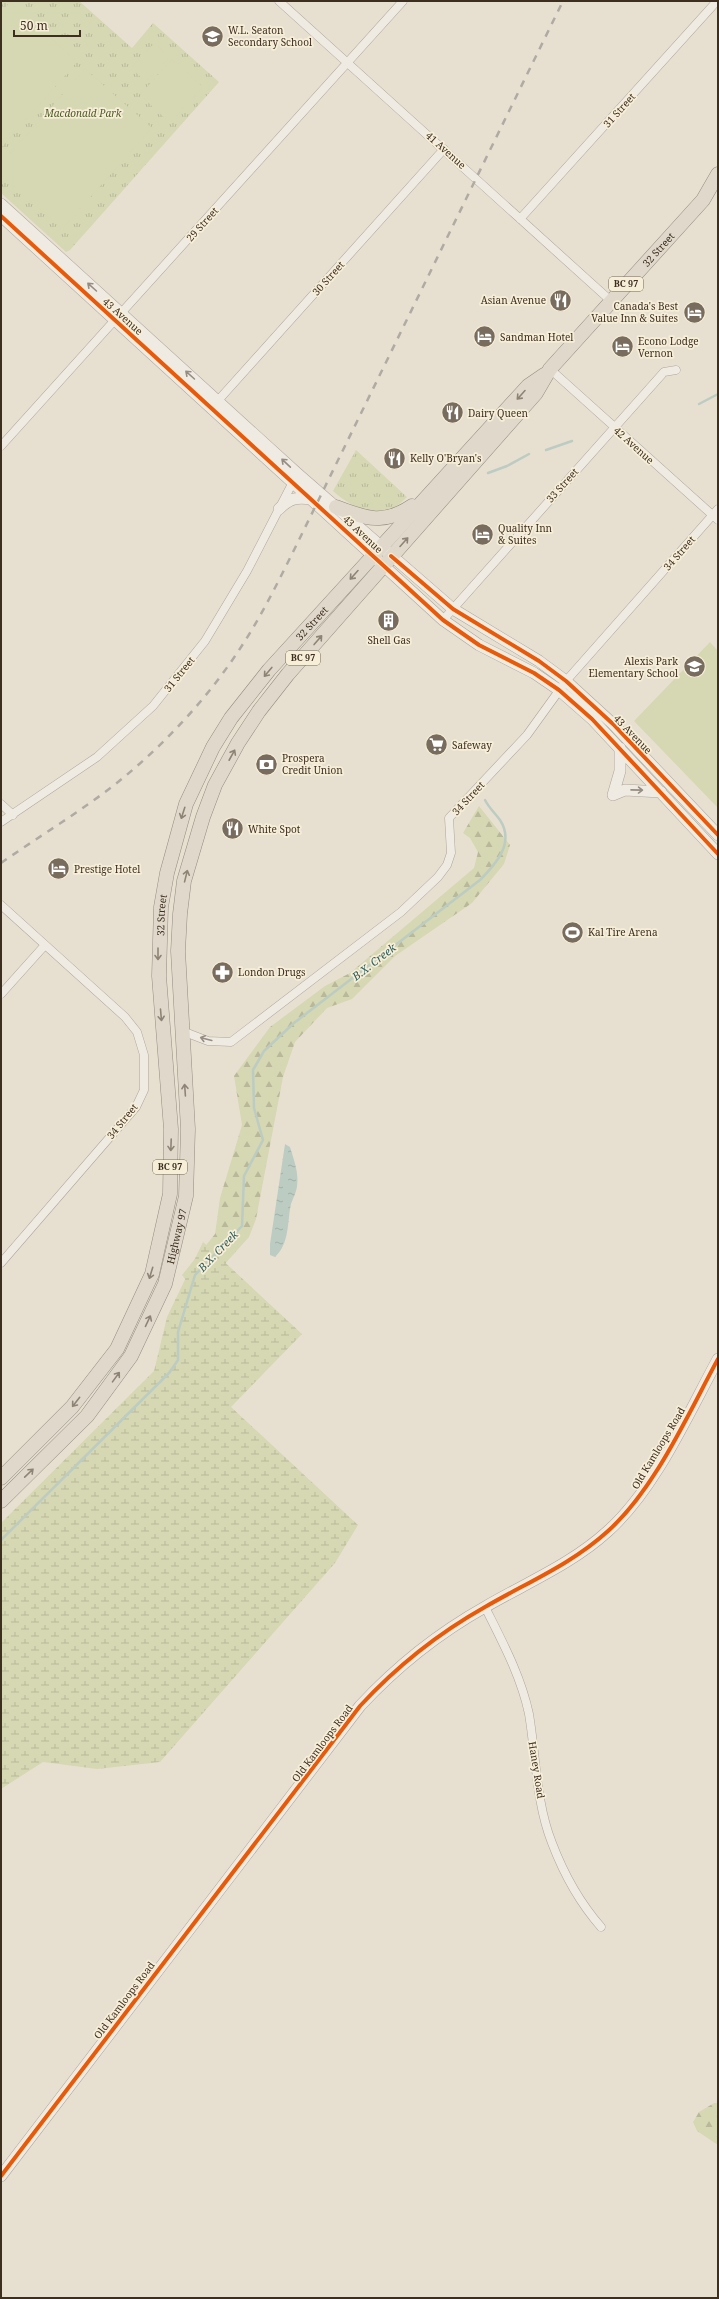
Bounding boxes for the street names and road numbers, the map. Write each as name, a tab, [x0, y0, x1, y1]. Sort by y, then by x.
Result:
street label: 31 Street	[600, 89, 638, 130]
street label: 41 Avenue	[423, 128, 469, 172]
street label: 29 Street	[183, 203, 221, 244]
street label: 32 Street	[639, 229, 678, 270]
street label: 30 Street	[309, 257, 347, 298]
road number: BC 97	[609, 277, 643, 291]
street label: 43 Avenue	[100, 294, 146, 338]
street label: 42 Avenue	[611, 423, 657, 467]
street label: 33 Street	[543, 464, 581, 505]
street label: 43 Avenue	[340, 512, 386, 556]
street label: 34 Street	[660, 532, 698, 573]
street label: 32 Street	[292, 603, 331, 643]
road number: BC 97	[286, 651, 320, 665]
street label: 31 Street	[160, 653, 198, 695]
street label: 43 Avenue	[611, 711, 655, 757]
street label: 34 Street	[449, 778, 488, 818]
street label: 32 Street	[153, 893, 170, 936]
street label: 34 Street	[103, 1100, 141, 1142]
road number: BC 97	[153, 1160, 187, 1174]
street label: Highway 97	[163, 1207, 190, 1265]
street label: Old Kamloops Road	[628, 1404, 688, 1492]
street label: Old Kamloops Road	[288, 1702, 356, 1784]
street label: Haney Road	[526, 1740, 548, 1800]
street label: Old Kamloops Road	[90, 1959, 158, 2041]

